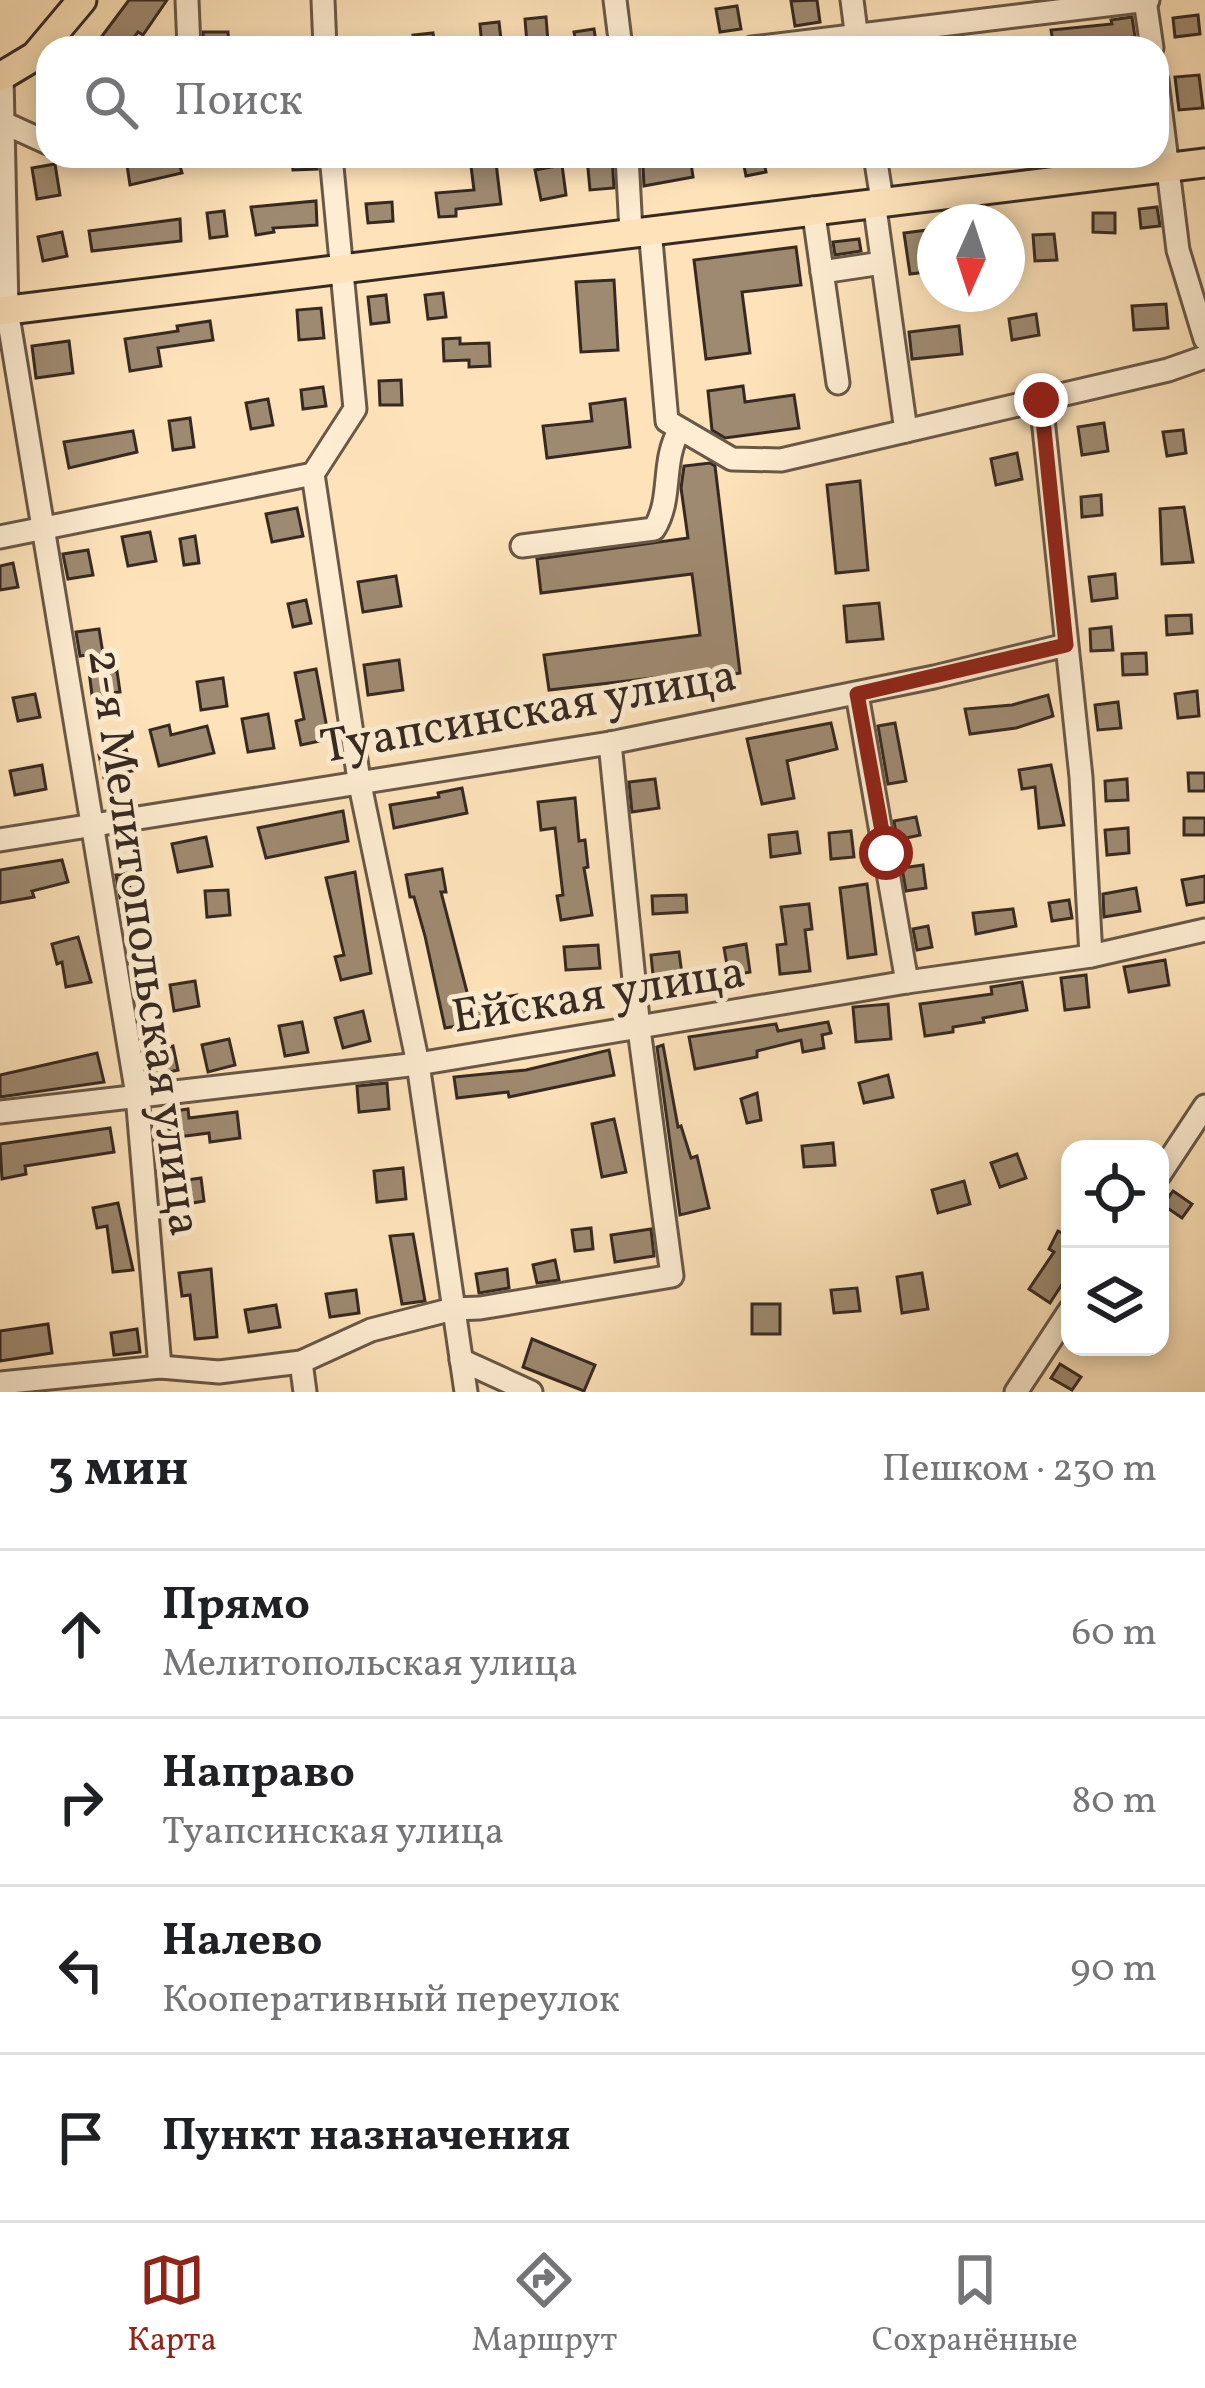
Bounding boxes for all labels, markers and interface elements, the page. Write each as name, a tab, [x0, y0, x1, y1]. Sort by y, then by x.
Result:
search box	[36, 36, 1169, 168]
icon: search	[78, 69, 144, 135]
text: Поиск	[174, 71, 303, 134]
north arrow	[917, 204, 1025, 312]
route end	[1014, 373, 1068, 427]
street label: Туапсинская улица	[316, 644, 742, 783]
street label: 2-я Мелитопольская улица	[68, 645, 217, 1241]
route start	[859, 826, 913, 880]
street label: Ейская улица	[447, 940, 750, 1053]
map controls	[1061, 1140, 1169, 1356]
button: locate	[1061, 1140, 1169, 1248]
button: layers	[1061, 1248, 1169, 1356]
text: 3 мин	[48, 1435, 188, 1506]
text: Пешком · 230 m	[882, 1443, 1157, 1497]
text: Прямо	[162, 1575, 310, 1638]
icon: ahead	[48, 1601, 114, 1667]
text: 60 m	[1072, 1607, 1157, 1661]
text: Мелитопольская улица	[162, 1638, 578, 1692]
text: Направо	[162, 1743, 355, 1806]
icon: right	[48, 1769, 114, 1835]
text: 80 m	[1071, 1775, 1157, 1829]
text: Туапсинская улица	[162, 1806, 504, 1860]
text: Налево	[162, 1911, 323, 1974]
icon: left	[48, 1937, 114, 2003]
text: 90 m	[1070, 1943, 1157, 1997]
text: Кооперативный переулок	[162, 1974, 620, 2028]
icon: arrive	[48, 2105, 114, 2171]
text: Пункт назначения	[162, 2106, 571, 2169]
tab: Карта	[127, 2247, 217, 2365]
tab: Маршрут	[472, 2247, 617, 2365]
tab: Сохранённые	[872, 2247, 1078, 2365]

